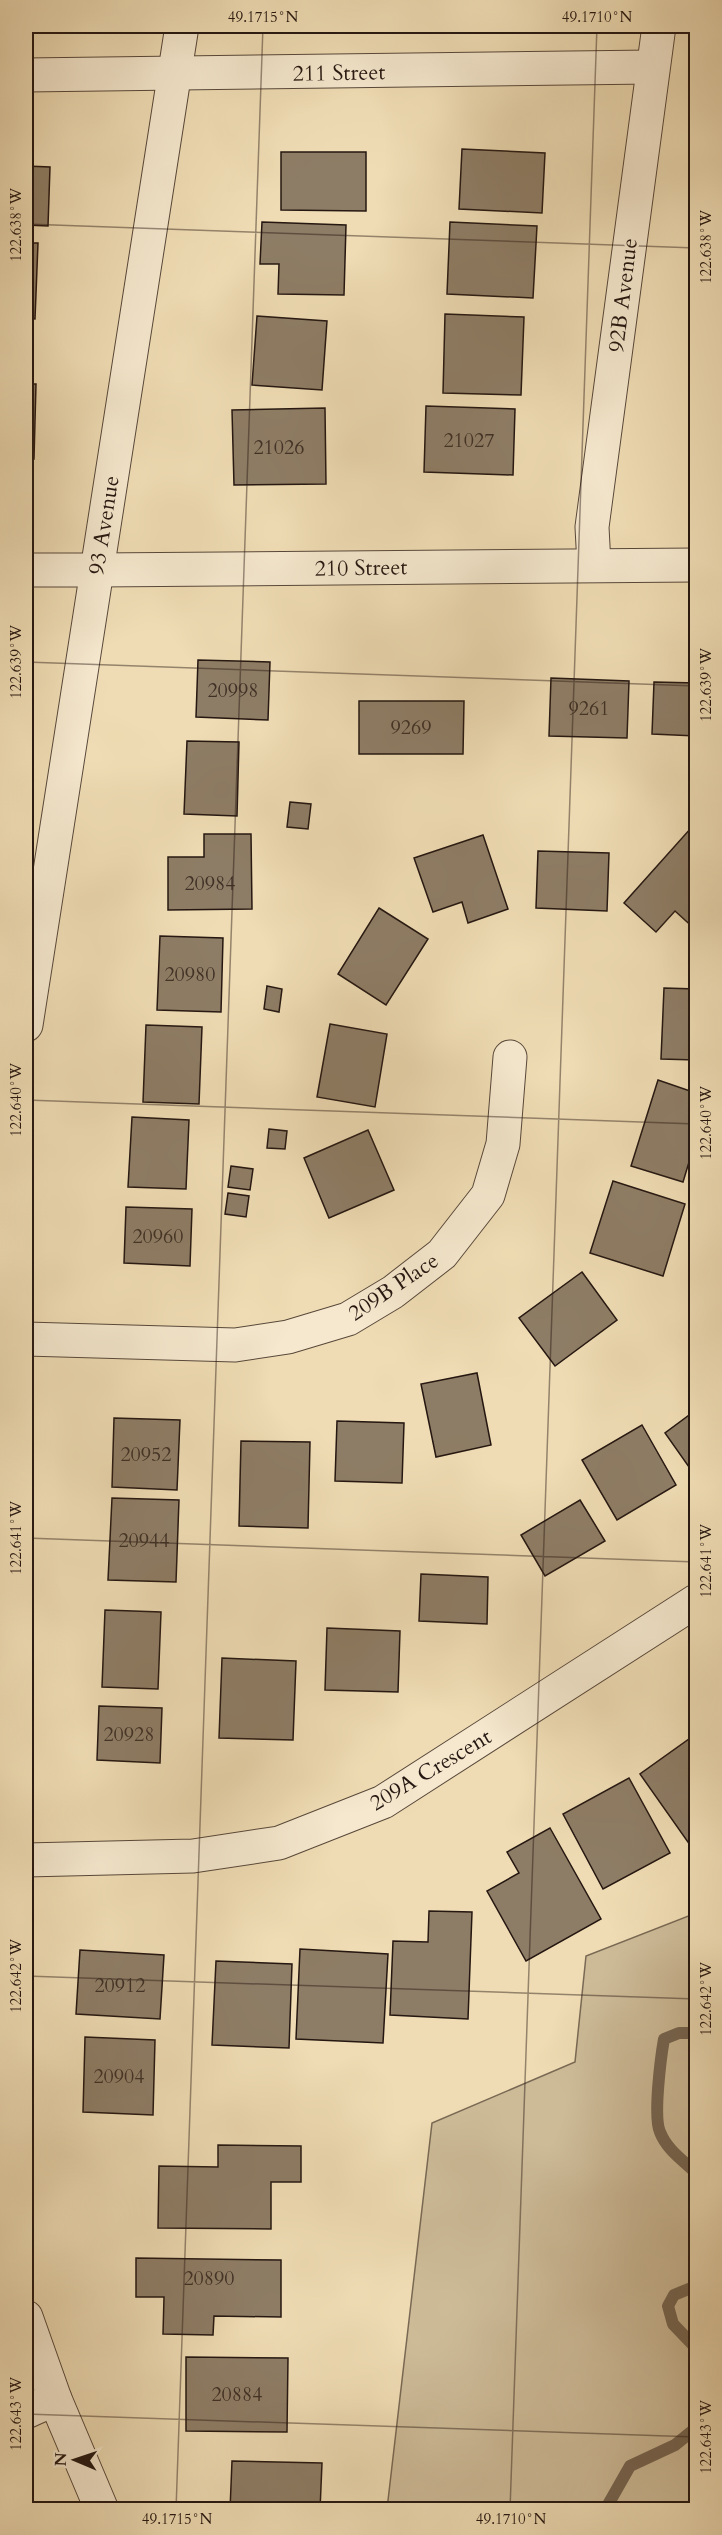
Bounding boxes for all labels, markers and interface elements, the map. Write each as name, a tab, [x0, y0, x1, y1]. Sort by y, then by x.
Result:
text: 49.1715°N	[228, 7, 298, 27]
text: 49.1710°N	[562, 7, 632, 27]
street label: 211 Street	[292, 57, 386, 89]
text: 122.638°W	[6, 187, 26, 262]
text: 122.638°W	[696, 209, 716, 284]
street label: 92B Avenue	[601, 236, 645, 354]
house number: 21027	[443, 427, 495, 454]
house number: 21026	[253, 434, 305, 461]
street label: 93 Avenue	[81, 474, 127, 577]
street label: 210 Street	[314, 552, 408, 584]
text: 122.639°W	[6, 624, 26, 699]
text: 122.639°W	[696, 647, 716, 722]
house number: 20998	[207, 677, 259, 704]
house number: 9261	[569, 695, 609, 722]
house number: 9269	[391, 714, 431, 741]
house number: 20984	[184, 870, 236, 897]
house number: 20980	[164, 961, 216, 988]
text: 122.640°W	[6, 1062, 26, 1137]
text: 122.640°W	[696, 1085, 716, 1160]
house number: 20960	[132, 1223, 184, 1250]
street label: 209B Place	[343, 1246, 445, 1328]
house number: 20952	[120, 1441, 172, 1468]
text: 122.641°W	[6, 1500, 26, 1575]
text: 122.641°W	[696, 1523, 716, 1598]
house number: 20944	[118, 1527, 170, 1554]
house number: 20928	[103, 1721, 155, 1748]
street label: 209A Crescent	[364, 1722, 497, 1818]
text: 122.642°W	[6, 1938, 26, 2013]
text: 122.642°W	[696, 1961, 716, 2036]
house number: 20912	[94, 1972, 146, 1999]
house number: 20904	[93, 2063, 145, 2090]
house number: 20890	[183, 2265, 235, 2292]
text: 122.643°W	[6, 2376, 26, 2451]
house number: 20884	[211, 2381, 263, 2408]
text: 122.643°W	[696, 2399, 716, 2474]
north arrow	[45, 2430, 105, 2490]
text: N	[50, 2452, 72, 2467]
text: 49.1715°N	[142, 2509, 212, 2529]
text: 49.1710°N	[476, 2509, 546, 2529]

